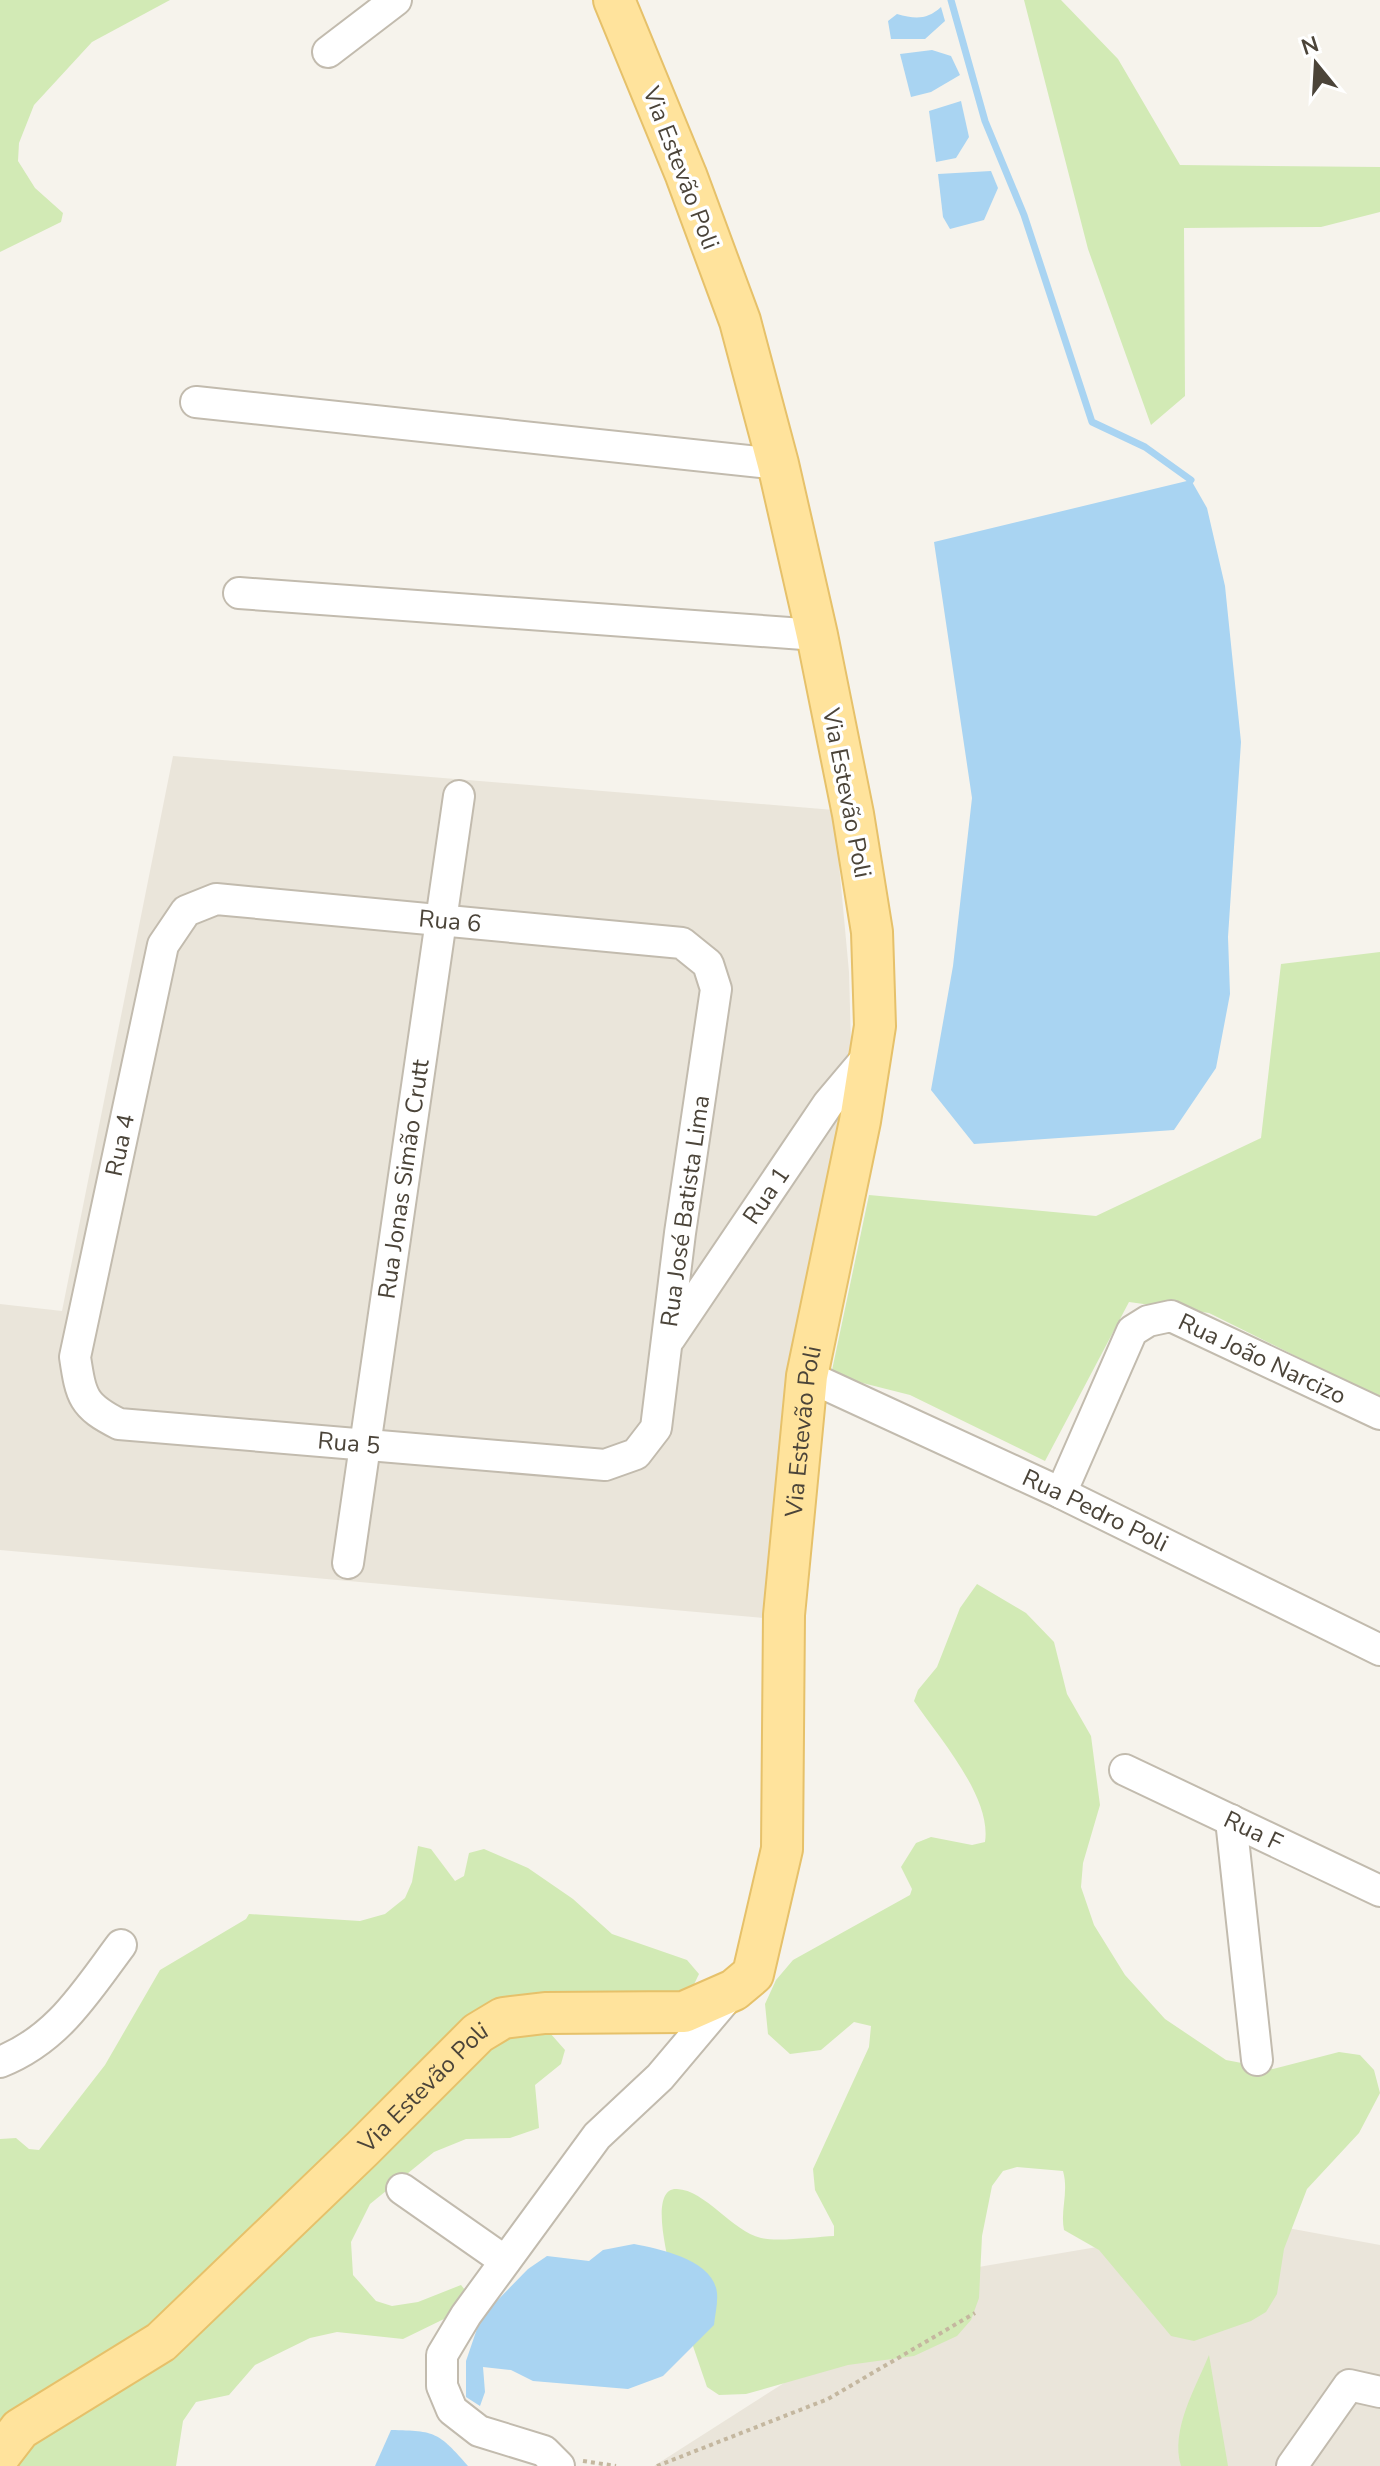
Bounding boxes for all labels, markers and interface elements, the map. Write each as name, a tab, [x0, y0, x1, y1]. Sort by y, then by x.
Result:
north arrow	[1276, 24, 1356, 104]
text: N	[1298, 29, 1323, 63]
street label: Via Estevão Poli	[635, 81, 727, 254]
street label: Via Estevão Poli	[815, 704, 879, 881]
street label: Rua 6	[417, 902, 483, 940]
street label: Rua Jonas Simão Crutt	[370, 1057, 437, 1301]
street label: Rua José Batista Lima	[653, 1093, 717, 1329]
street label: Rua 4	[98, 1111, 142, 1179]
street label: Rua 1	[735, 1160, 797, 1230]
street label: Rua João Narcizo	[1173, 1306, 1351, 1412]
street label: Via Estevão Poli	[777, 1343, 829, 1520]
street label: Rua 5	[316, 1424, 382, 1462]
street label: Rua Pedro Poli	[1017, 1461, 1174, 1559]
street label: Rua F	[1219, 1803, 1288, 1859]
street label: Via Estevão Poli	[350, 2015, 494, 2161]

